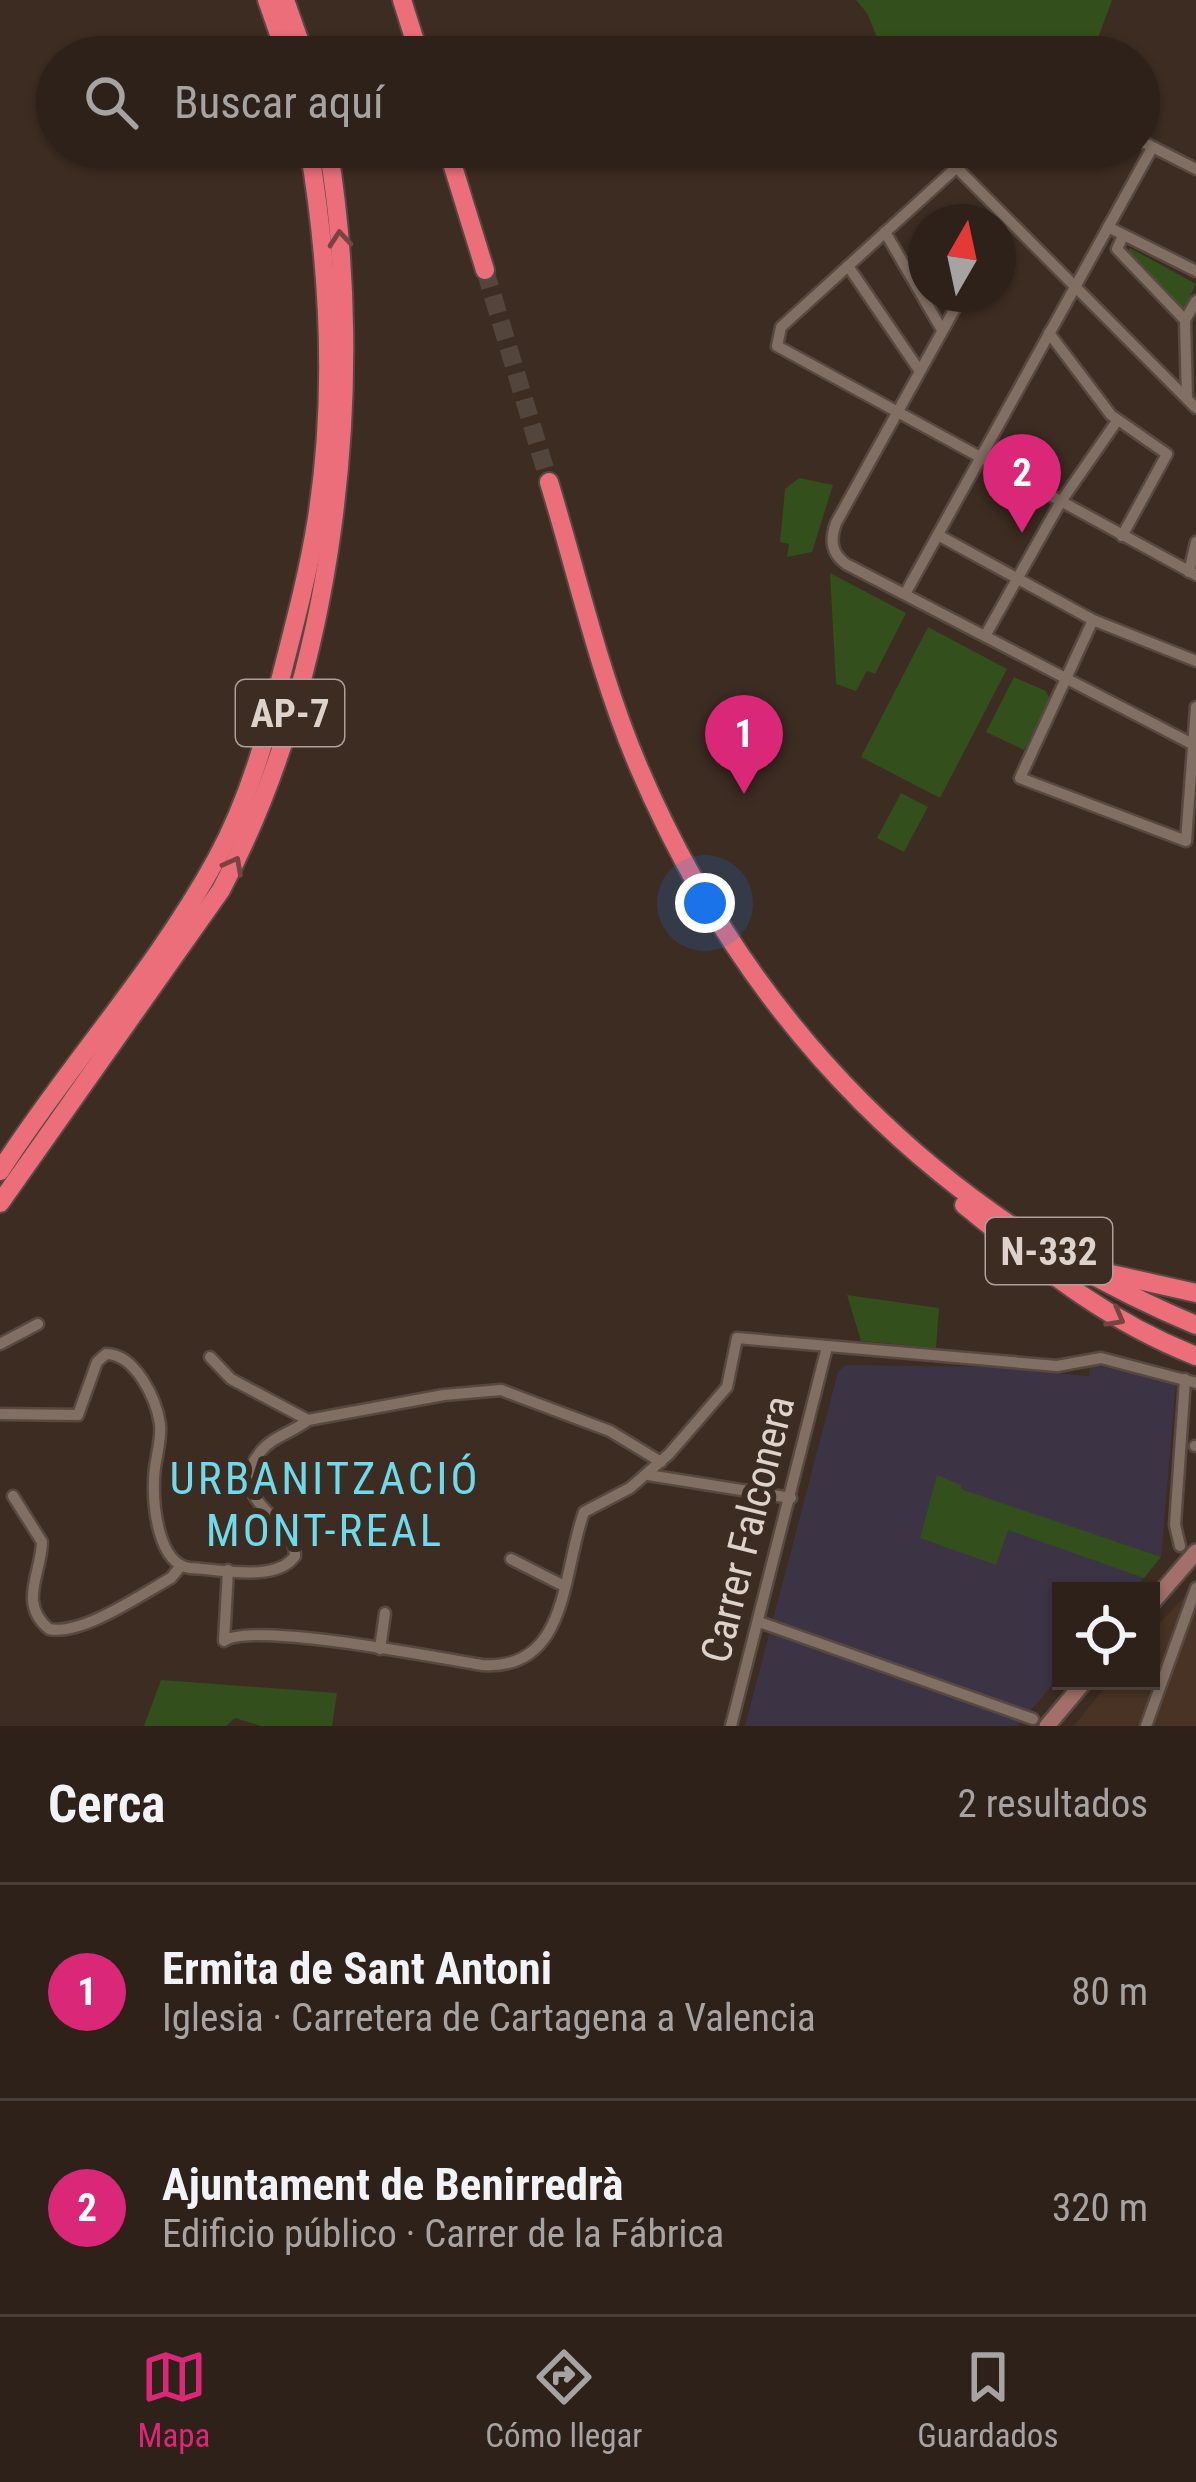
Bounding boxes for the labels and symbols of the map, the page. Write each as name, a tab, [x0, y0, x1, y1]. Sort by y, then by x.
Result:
north arrow	[908, 204, 1016, 312]
one-way arrow	[328, 230, 353, 249]
pin: 2	[983, 434, 1061, 533]
road number: AP-7	[236, 680, 344, 746]
pin: 1	[705, 695, 783, 794]
one-way arrow	[220, 857, 243, 878]
your location	[675, 873, 735, 933]
road number: N-332	[986, 1218, 1112, 1284]
one-way arrow	[1103, 1304, 1125, 1327]
street label: Carrer Falconera	[691, 1391, 804, 1668]
district label: URBANITZACIÓ MONT-REAL	[170, 1452, 480, 1557]

